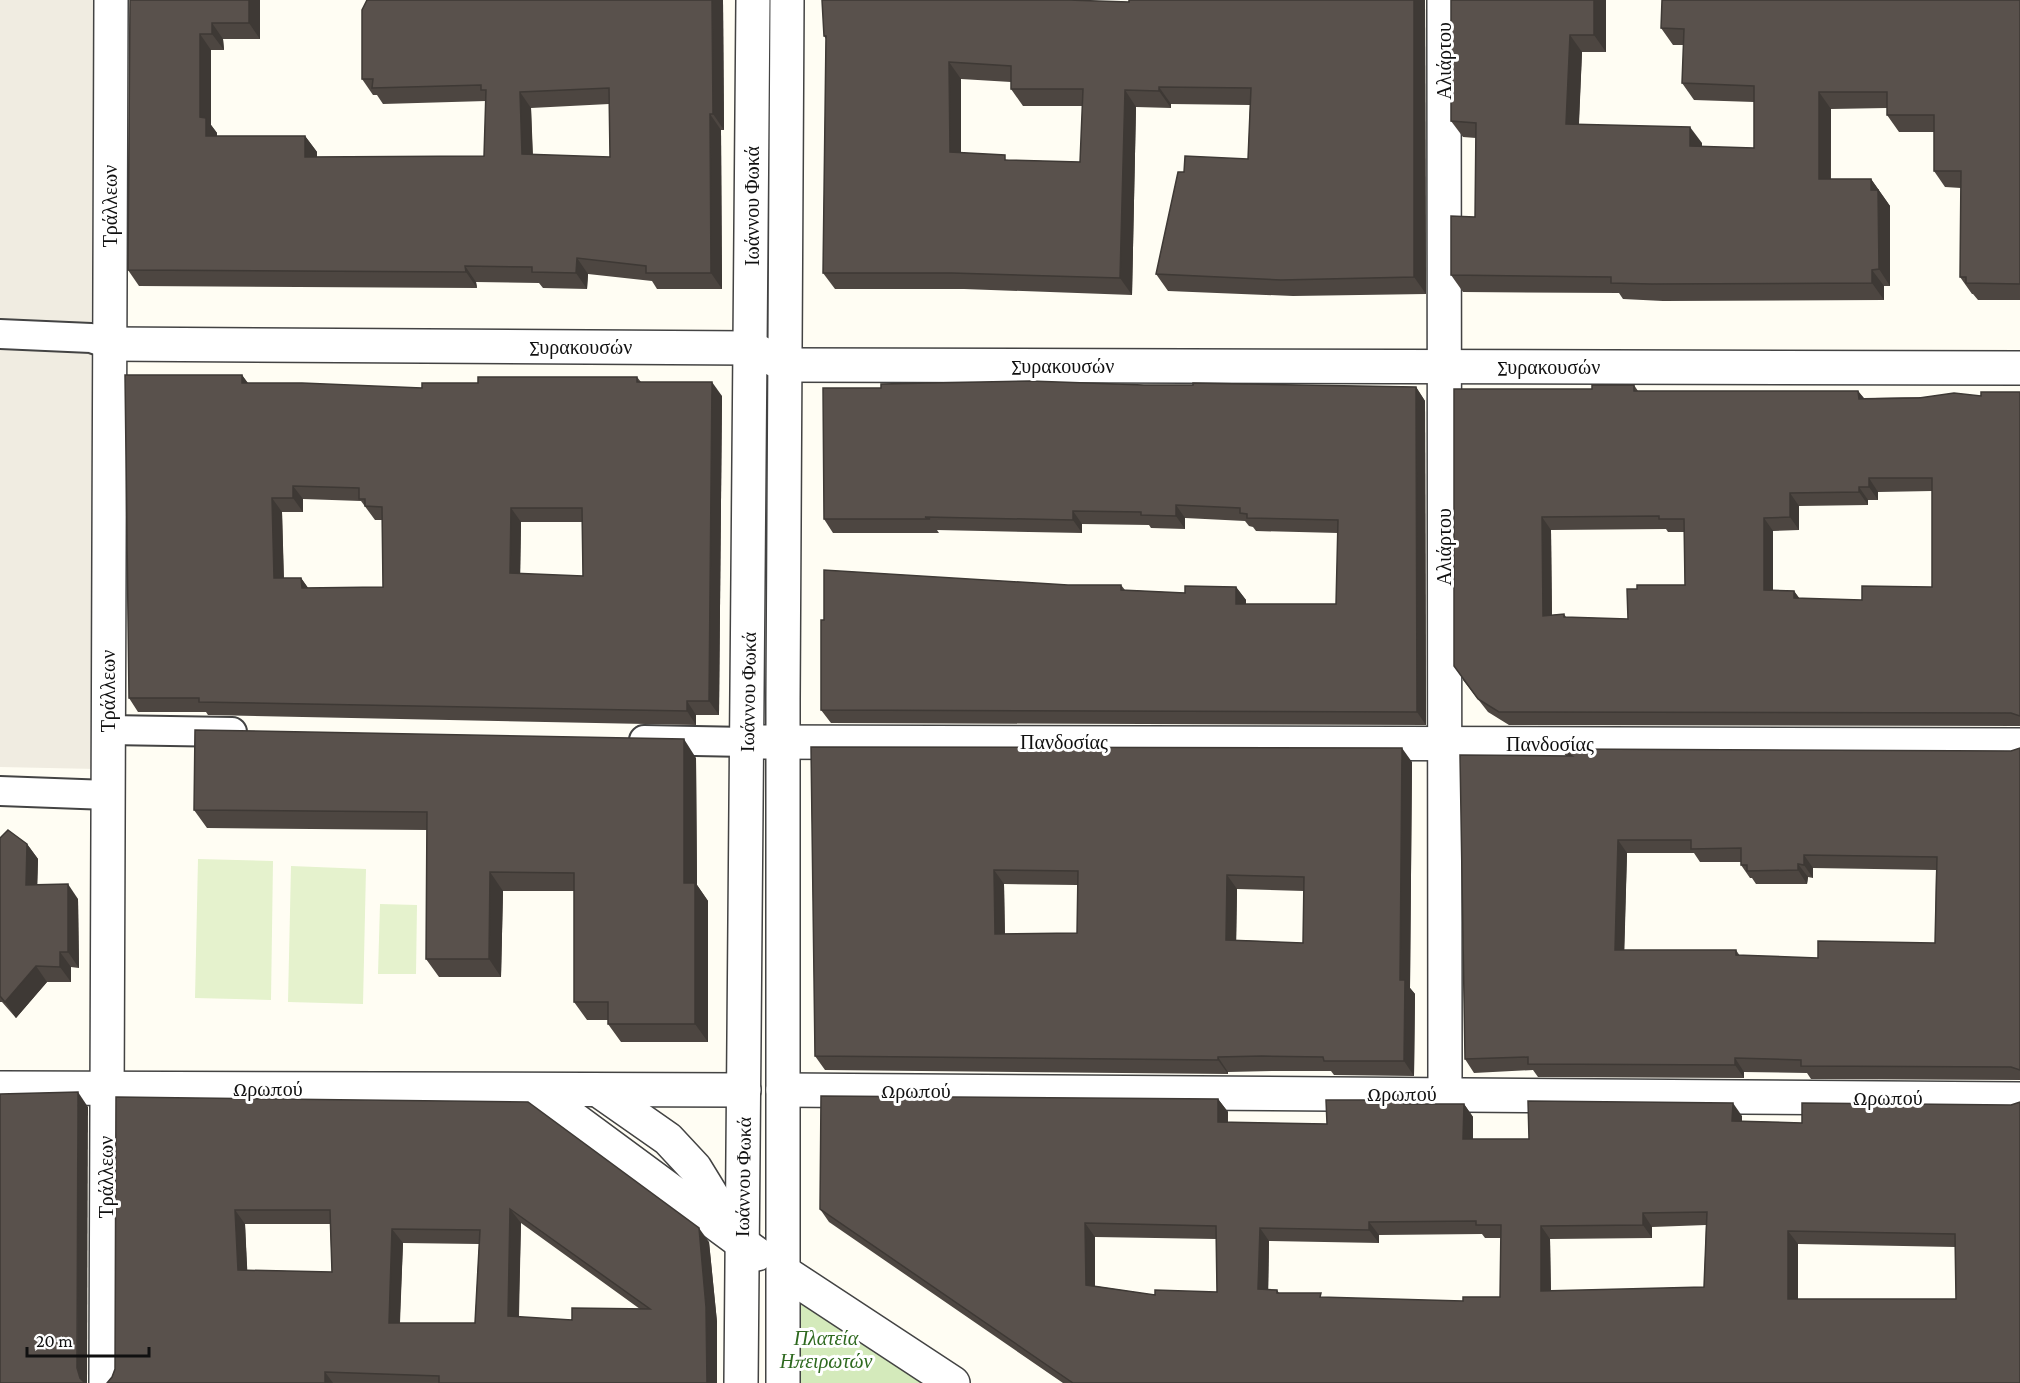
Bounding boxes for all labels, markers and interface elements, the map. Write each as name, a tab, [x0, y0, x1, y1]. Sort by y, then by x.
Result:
street label: Αλιάρτου	[1433, 22, 1456, 100]
street label: Ιωάννου Φωκά	[741, 145, 763, 266]
street label: Τράλλεων	[99, 165, 122, 247]
street label: Συρακουσών	[530, 336, 632, 359]
street label: Συρακουσών	[1012, 355, 1114, 378]
street label: Συρακουσών	[1498, 356, 1600, 379]
street label: Αλιάρτου	[1433, 508, 1456, 586]
street label: Ιωάννου Φωκά	[736, 631, 760, 752]
street label: Τράλλεων	[97, 650, 120, 732]
street label: Πανδοσίας	[1020, 731, 1108, 753]
street label: Πανδοσίας	[1506, 733, 1594, 755]
street label: Ωρωπού	[233, 1078, 303, 1101]
street label: Ωρωπού	[881, 1080, 951, 1103]
street label: Ωρωπού	[1367, 1083, 1437, 1106]
street label: Ωρωπού	[1853, 1087, 1923, 1110]
street label: Ιωάννου Φωκά	[731, 1116, 755, 1237]
street label: Τράλλεων	[95, 1136, 118, 1218]
scale bar	[27, 1320, 148, 1358]
park label: Πλατεία Ηπειρωτών	[779, 1327, 872, 1373]
text: 20 m	[36, 1331, 73, 1351]

